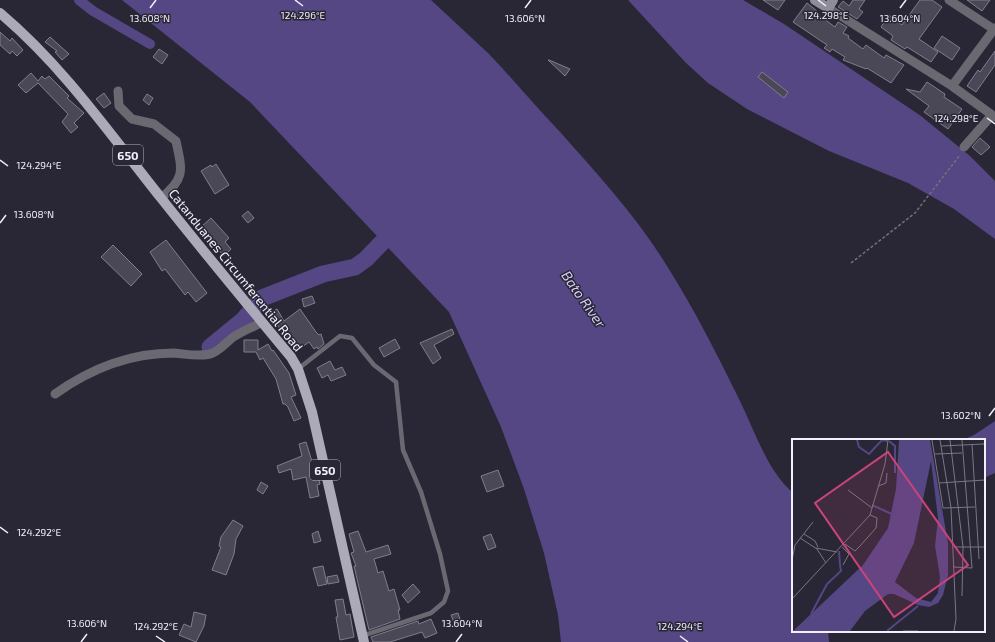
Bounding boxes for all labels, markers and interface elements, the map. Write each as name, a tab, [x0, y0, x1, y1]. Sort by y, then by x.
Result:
text: 124.296°E	[281, 9, 326, 21]
text: 124.298°E	[804, 9, 849, 21]
text: 13.608°N	[130, 12, 170, 24]
text: 13.606°N	[505, 12, 545, 24]
text: 13.604°N	[880, 12, 920, 24]
text: 124.298°E	[934, 112, 979, 124]
road number: 650	[113, 145, 143, 165]
text: 124.294°E	[17, 159, 62, 171]
street label: Catanduanes Circumferential Road	[166, 186, 306, 354]
text: 13.608°N	[14, 208, 54, 220]
water label: Bato River	[558, 267, 610, 331]
text: 13.602°N	[941, 409, 981, 421]
inset map	[792, 439, 985, 632]
road number: 650	[310, 460, 340, 480]
text: 124.292°E	[17, 526, 62, 538]
text: 13.606°N	[67, 617, 107, 629]
text: 13.604°N	[442, 617, 482, 629]
text: 124.292°E	[134, 620, 179, 632]
text: 124.294°E	[658, 620, 703, 632]

